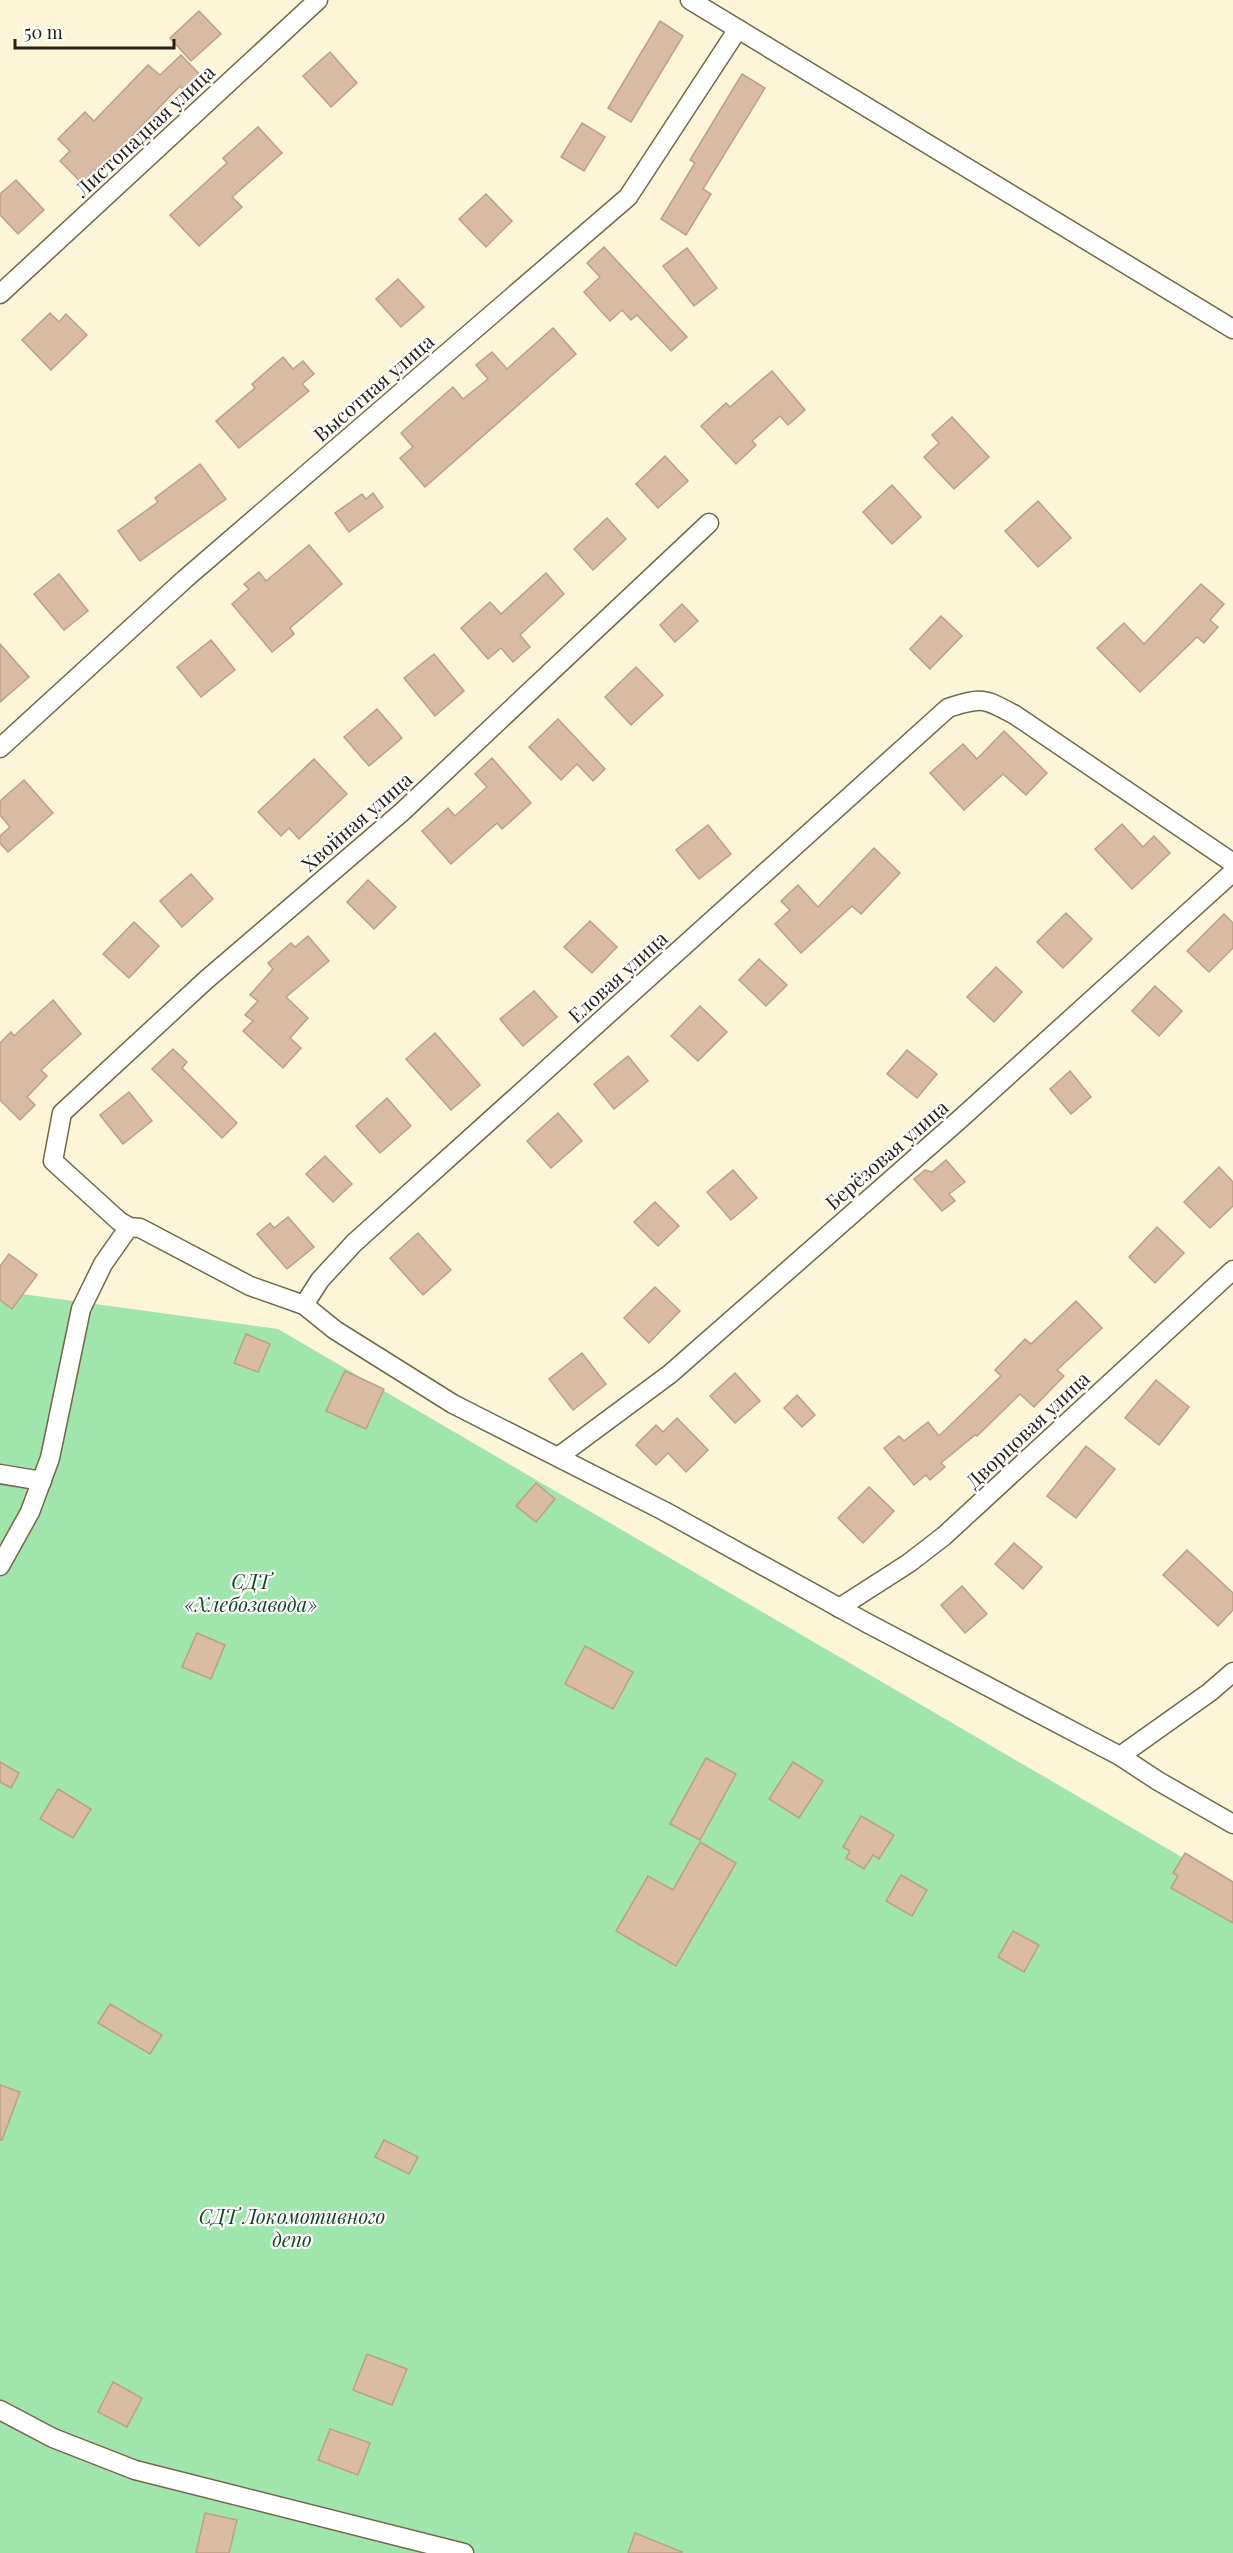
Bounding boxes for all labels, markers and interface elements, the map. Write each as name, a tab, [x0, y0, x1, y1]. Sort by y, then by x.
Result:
scale bar	[15, 12, 174, 50]
text: 50 m	[24, 20, 63, 44]
street label: Листопадная улица	[67, 58, 220, 203]
street label: Высотная улица	[307, 327, 439, 447]
street label: Хвойная улица	[295, 765, 417, 877]
street label: Еловая улица	[562, 924, 673, 1028]
street label: Берёзовая улица	[819, 1093, 953, 1215]
street label: Дворцовая улица	[959, 1365, 1095, 1493]
park label: СДТ «Хлебозавода»	[185, 1567, 317, 1617]
park label: СДТ Локомотивного депо	[199, 2202, 385, 2252]

